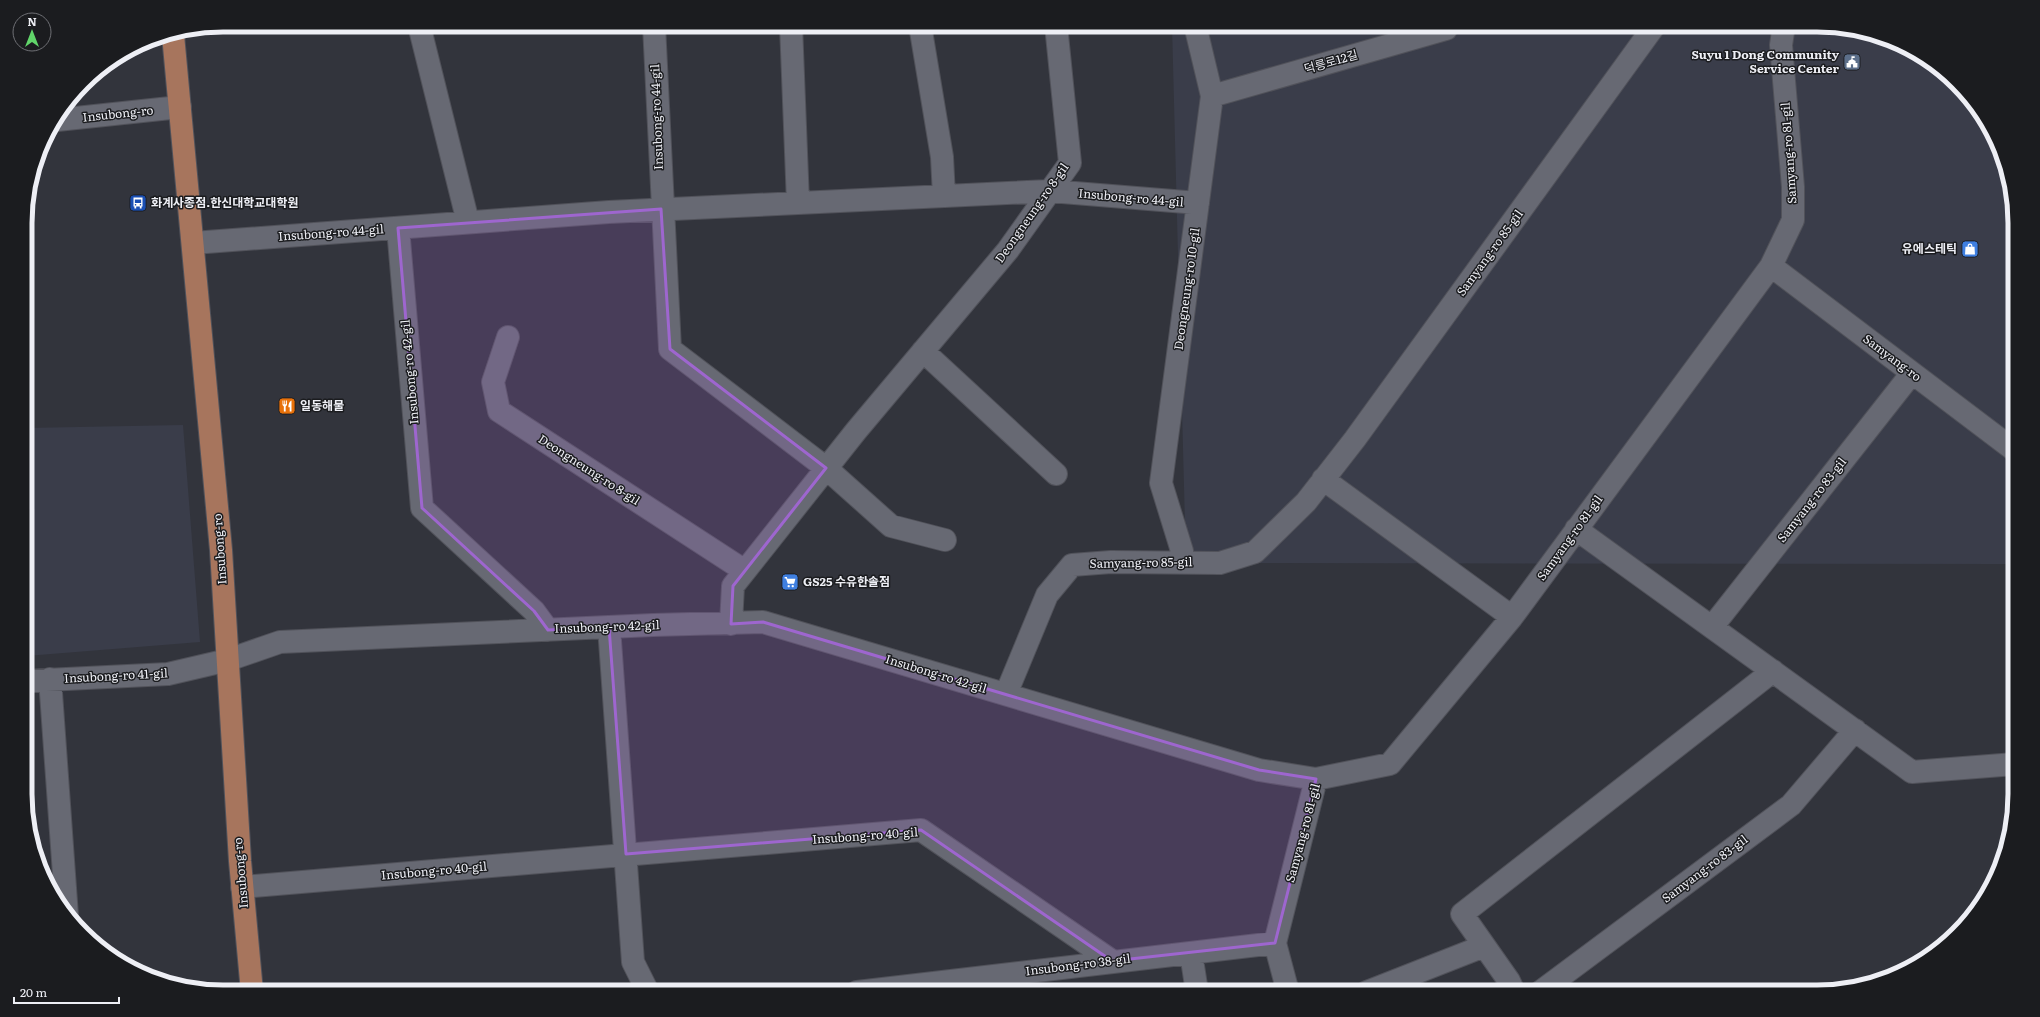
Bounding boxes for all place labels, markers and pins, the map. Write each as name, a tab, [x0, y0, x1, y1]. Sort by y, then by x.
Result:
place label: Suyu 1 Dong Community Service Center	[1692, 45, 1840, 77]
public building icon: Suyu 1 Dong Community Service Center	[1842, 52, 1862, 72]
bus stop icon: 화계사종점.한신대학교대학원	[128, 193, 148, 213]
place label: 화계사종점.한신대학교대학원	[151, 193, 298, 211]
place label: 유에스테틱	[1902, 239, 1957, 257]
shop icon: 유에스테틱	[1960, 239, 1980, 259]
restaurant icon: 일동해물	[277, 396, 297, 416]
place label: 일동해물	[300, 396, 344, 414]
supermarket icon: GS25 수유한솔점	[780, 572, 800, 592]
place label: GS25 수유한솔점	[803, 572, 890, 590]

